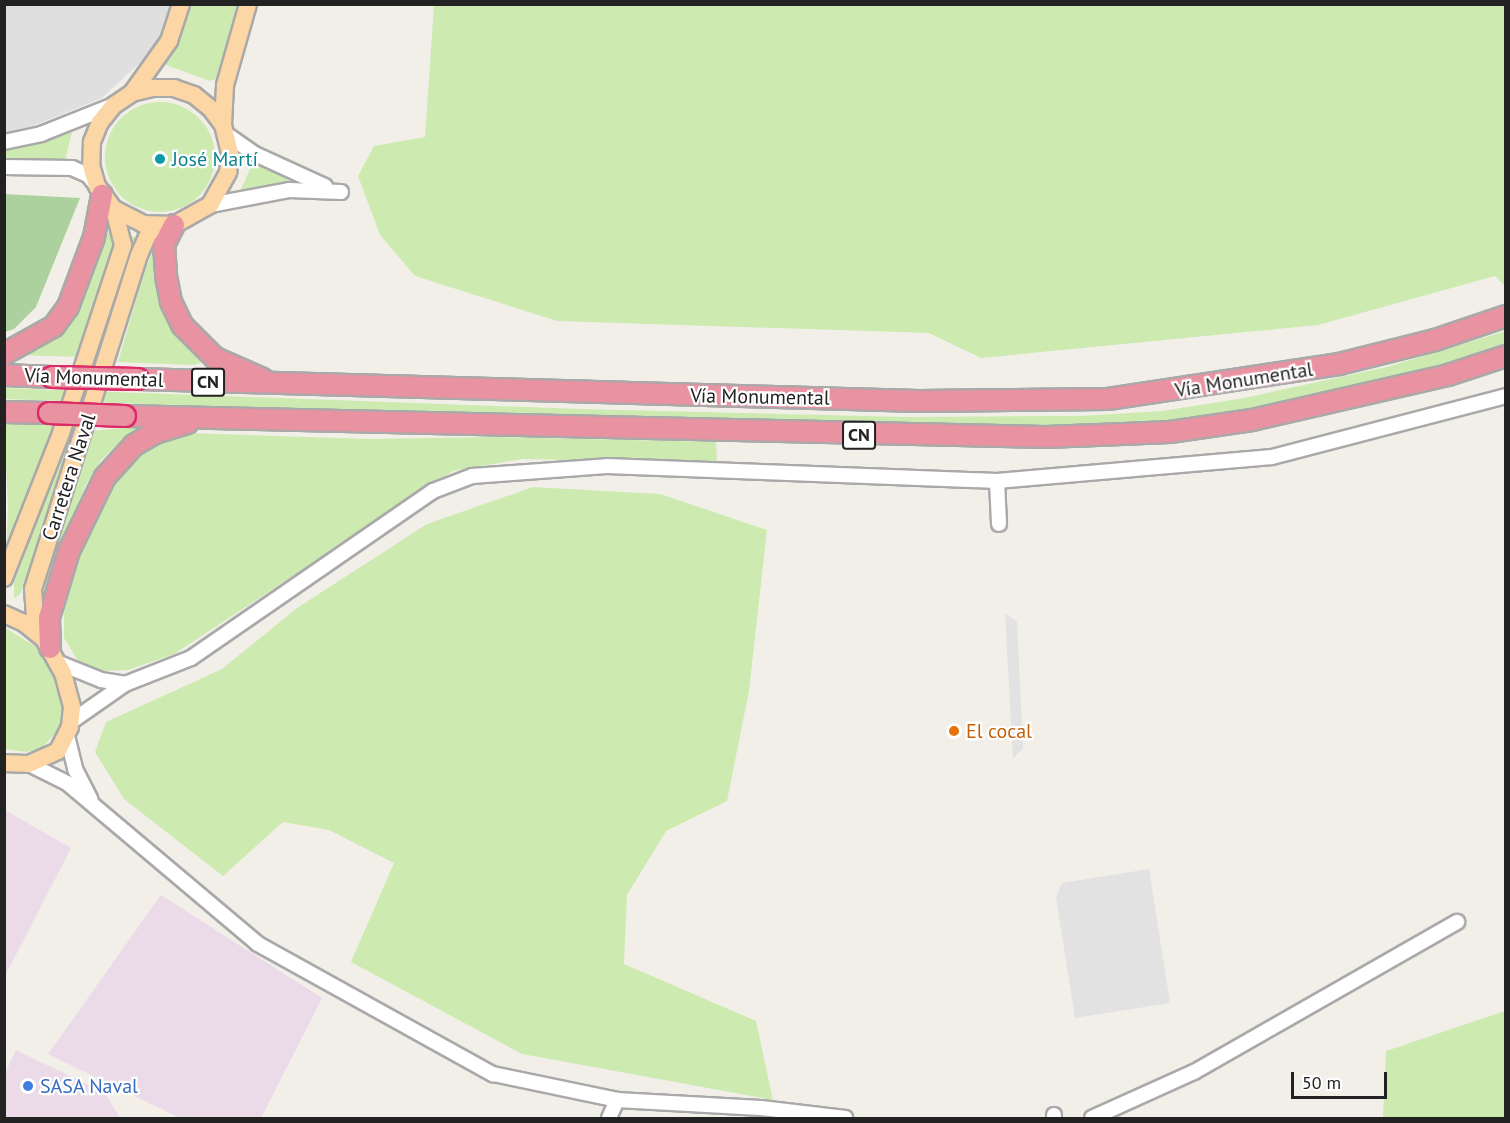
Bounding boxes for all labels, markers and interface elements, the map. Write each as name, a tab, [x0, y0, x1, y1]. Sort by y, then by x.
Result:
place label: José Martí	[172, 147, 258, 171]
marker: José Martí	[153, 152, 167, 166]
street label: Vía Monumental	[1173, 357, 1315, 403]
street label: Vía Monumental	[24, 364, 164, 392]
road number: CN	[190, 367, 226, 397]
street label: Vía Monumental	[690, 384, 830, 410]
street label: Carretera Naval	[37, 410, 101, 544]
road number: CN	[841, 420, 877, 450]
place label: El cocal	[966, 719, 1032, 743]
marker: El cocal	[947, 724, 961, 738]
scale bar	[1294, 1060, 1390, 1098]
text: 50 m	[1302, 1071, 1341, 1094]
place label: SASA Naval	[40, 1074, 139, 1098]
marker: SASA Naval	[21, 1079, 35, 1093]

